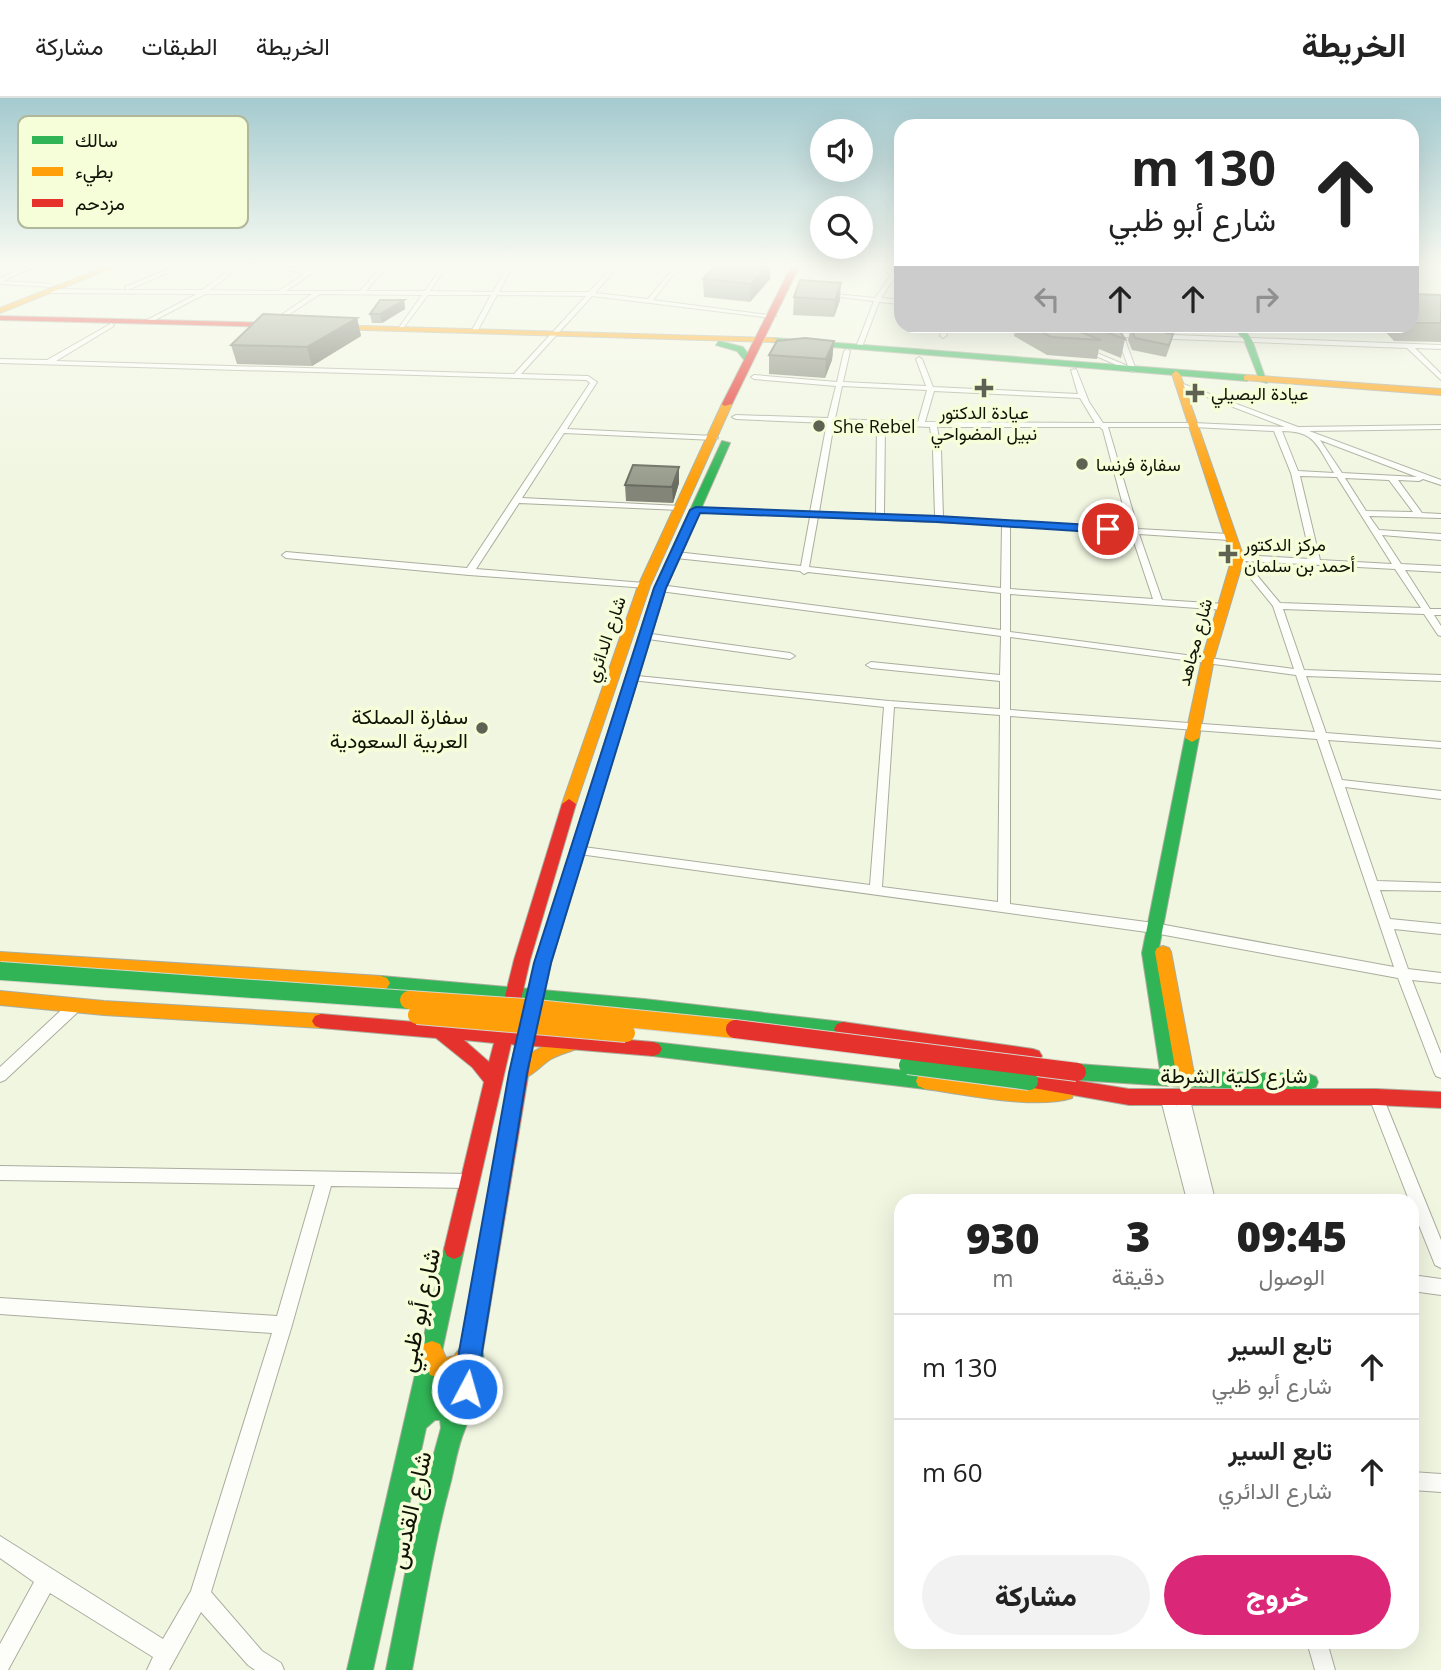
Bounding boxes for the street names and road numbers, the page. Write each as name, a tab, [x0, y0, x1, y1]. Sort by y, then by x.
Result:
street label: شارع الدائري	[579, 593, 635, 686]
street label: شارع مجاهد	[1171, 596, 1218, 689]
street label: شارع كلية الشرطة	[1160, 1061, 1308, 1090]
street label: شارع أبو ظبي	[389, 1245, 451, 1376]
street label: شارع القدس	[379, 1448, 440, 1572]

